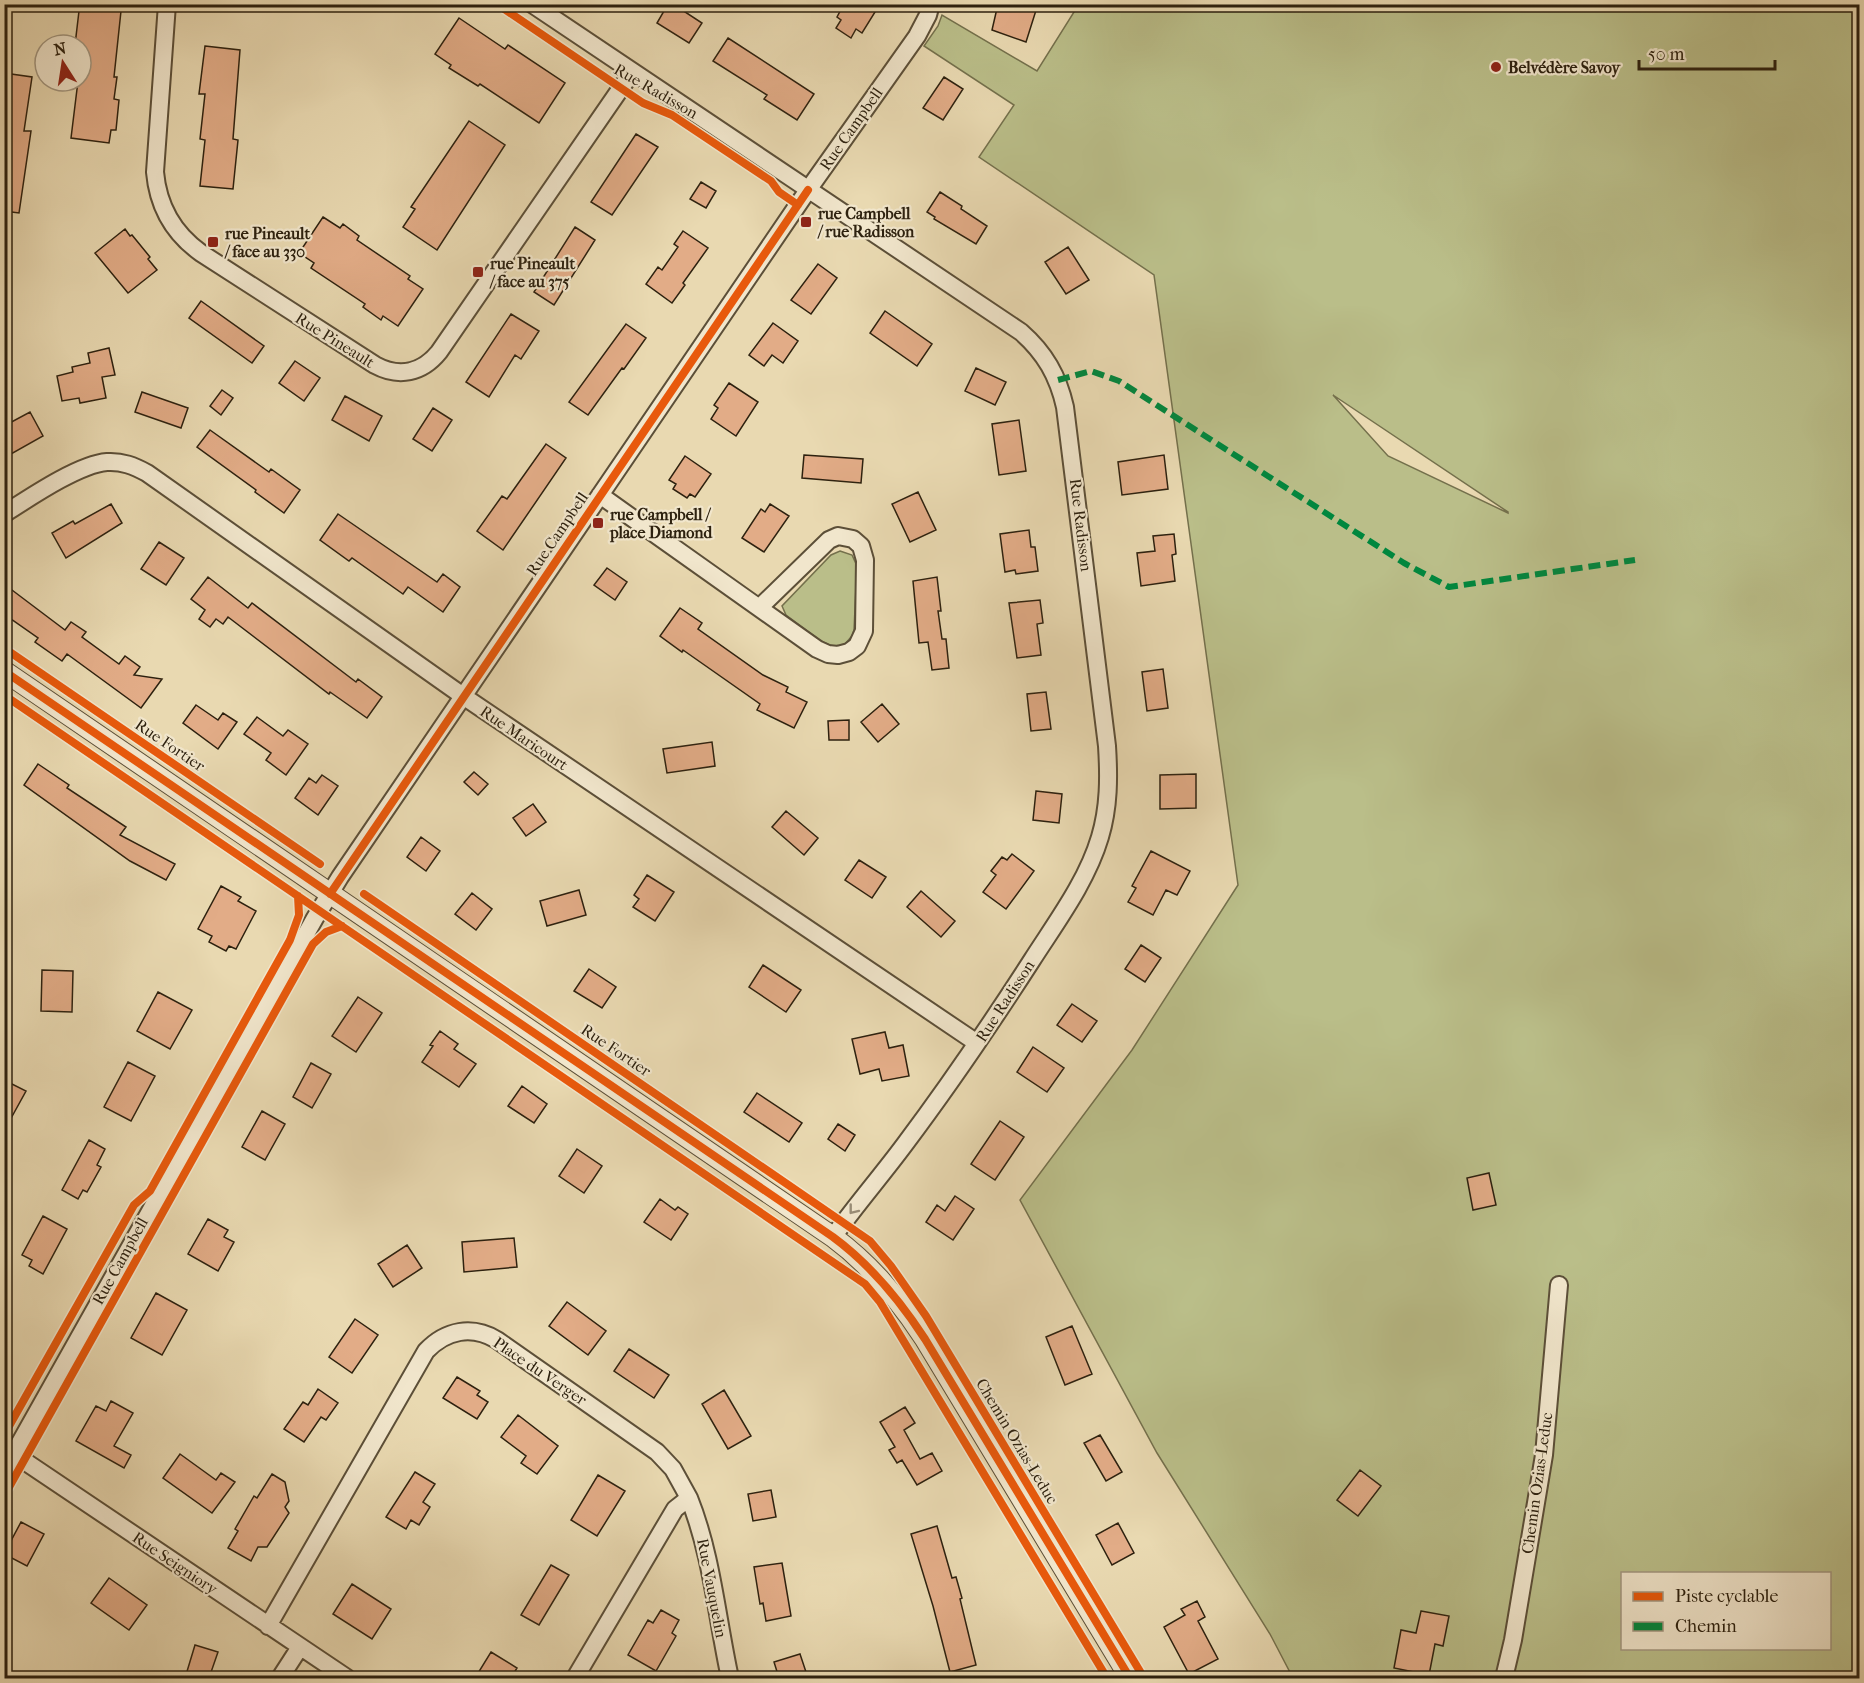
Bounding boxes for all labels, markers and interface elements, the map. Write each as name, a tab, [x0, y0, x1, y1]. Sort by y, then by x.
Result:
north arrow	[33, 33, 93, 93]
scale bar	[1639, 33, 1776, 71]
text: N	[52, 38, 69, 59]
text: 50 m	[1648, 44, 1685, 65]
place label: Belvédère Savoy	[1508, 58, 1621, 78]
street label: Rue Radisson	[611, 59, 702, 123]
marker: Belvédère Savoy	[1489, 60, 1503, 74]
street label: Rue Campbell	[815, 83, 887, 174]
place label: rue Campbell / rue Radisson	[817, 204, 915, 241]
marker: rue Campbell / rue Radisson	[799, 215, 813, 229]
place label: rue Pineault / face au 330	[224, 224, 310, 262]
marker: rue Pineault / face au 330	[206, 235, 220, 249]
place label: rue Pineault / face au 375	[489, 254, 575, 292]
marker: rue Pineault / face au 375	[471, 265, 485, 279]
street label: Rue Pineault	[292, 308, 378, 372]
street label: Rue Radisson	[1066, 477, 1096, 573]
street label: Rue Campbell	[522, 488, 592, 579]
place label: rue Campbell / place Diamond	[609, 505, 714, 543]
marker: rue Campbell / place Diamond	[591, 516, 605, 530]
street label: Rue Maricourt	[476, 702, 572, 775]
street label: Rue Fortier	[131, 715, 209, 775]
street label: Rue Radisson	[972, 956, 1039, 1045]
street label: Rue Fortier	[577, 1020, 655, 1080]
one-way arrow	[850, 1203, 861, 1214]
street label: Rue Campbell	[88, 1214, 152, 1308]
street label: Place du Verger	[490, 1333, 590, 1409]
street label: Chemin Ozias-Leduc	[972, 1375, 1062, 1507]
street label: Chemin Ozias-Leduc	[1518, 1411, 1556, 1555]
street label: Rue Seigniory	[129, 1528, 221, 1599]
street label: Rue Vauquelin	[693, 1537, 731, 1640]
legend	[1621, 1572, 1831, 1650]
text: Piste cyclable	[1675, 1586, 1778, 1607]
text: Chemin	[1675, 1616, 1737, 1637]

